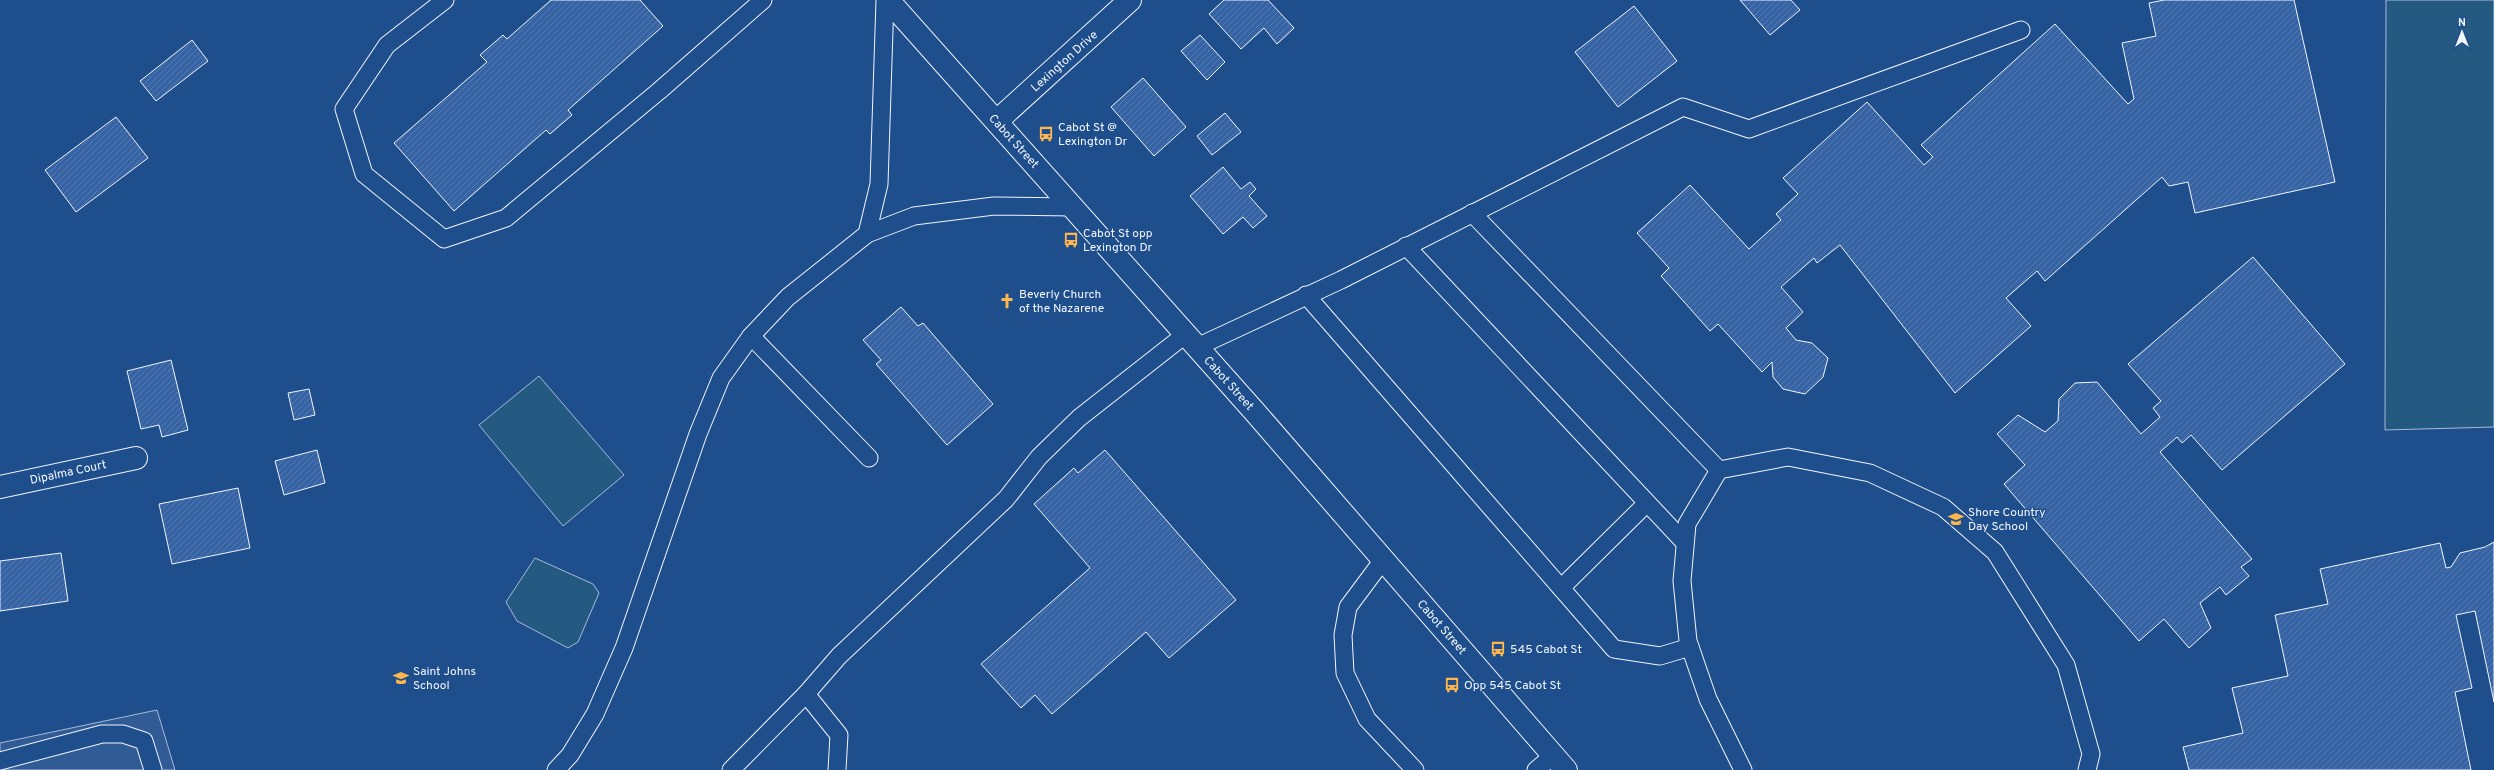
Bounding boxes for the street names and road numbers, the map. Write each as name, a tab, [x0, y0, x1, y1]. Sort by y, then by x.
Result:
street label: Lexington Drive	[1028, 27, 1102, 96]
street label: Cabot Street	[985, 111, 1042, 172]
street label: Cabot Street	[1200, 353, 1257, 414]
street label: Dipalma Court	[29, 457, 108, 489]
street label: Cabot Street	[1413, 597, 1470, 659]

